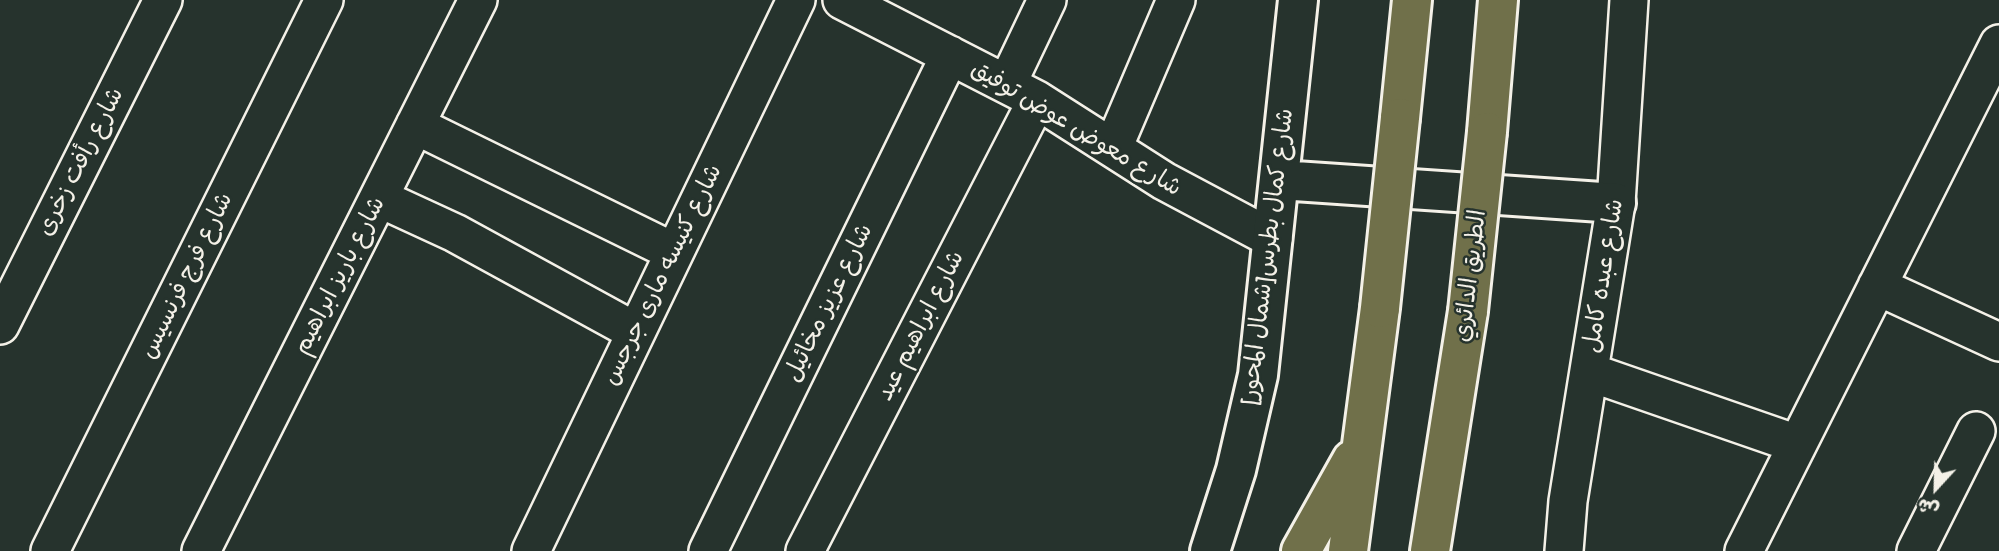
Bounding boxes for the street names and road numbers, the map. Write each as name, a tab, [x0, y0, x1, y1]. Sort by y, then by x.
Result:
street label: شارع معوض عوض توفيق	[966, 55, 1186, 203]
street label: شارع رأفت زخرى	[31, 83, 131, 241]
street label: شارع كمال بطرس[شمال المحور]	[1235, 107, 1301, 407]
street label: شارع كنيسه مارى جرجس	[597, 160, 729, 390]
street label: شارع فرج فرنسيس	[134, 188, 240, 364]
street label: شارع باريز ابراهيم	[288, 192, 392, 360]
street label: شارع عبده كامل	[1578, 197, 1630, 355]
street label: الطريق الدائري	[1449, 208, 1493, 344]
street label: شارع عزيز مخائيل	[778, 219, 880, 387]
street label: شارع ابراهيم عيد	[871, 246, 971, 406]

